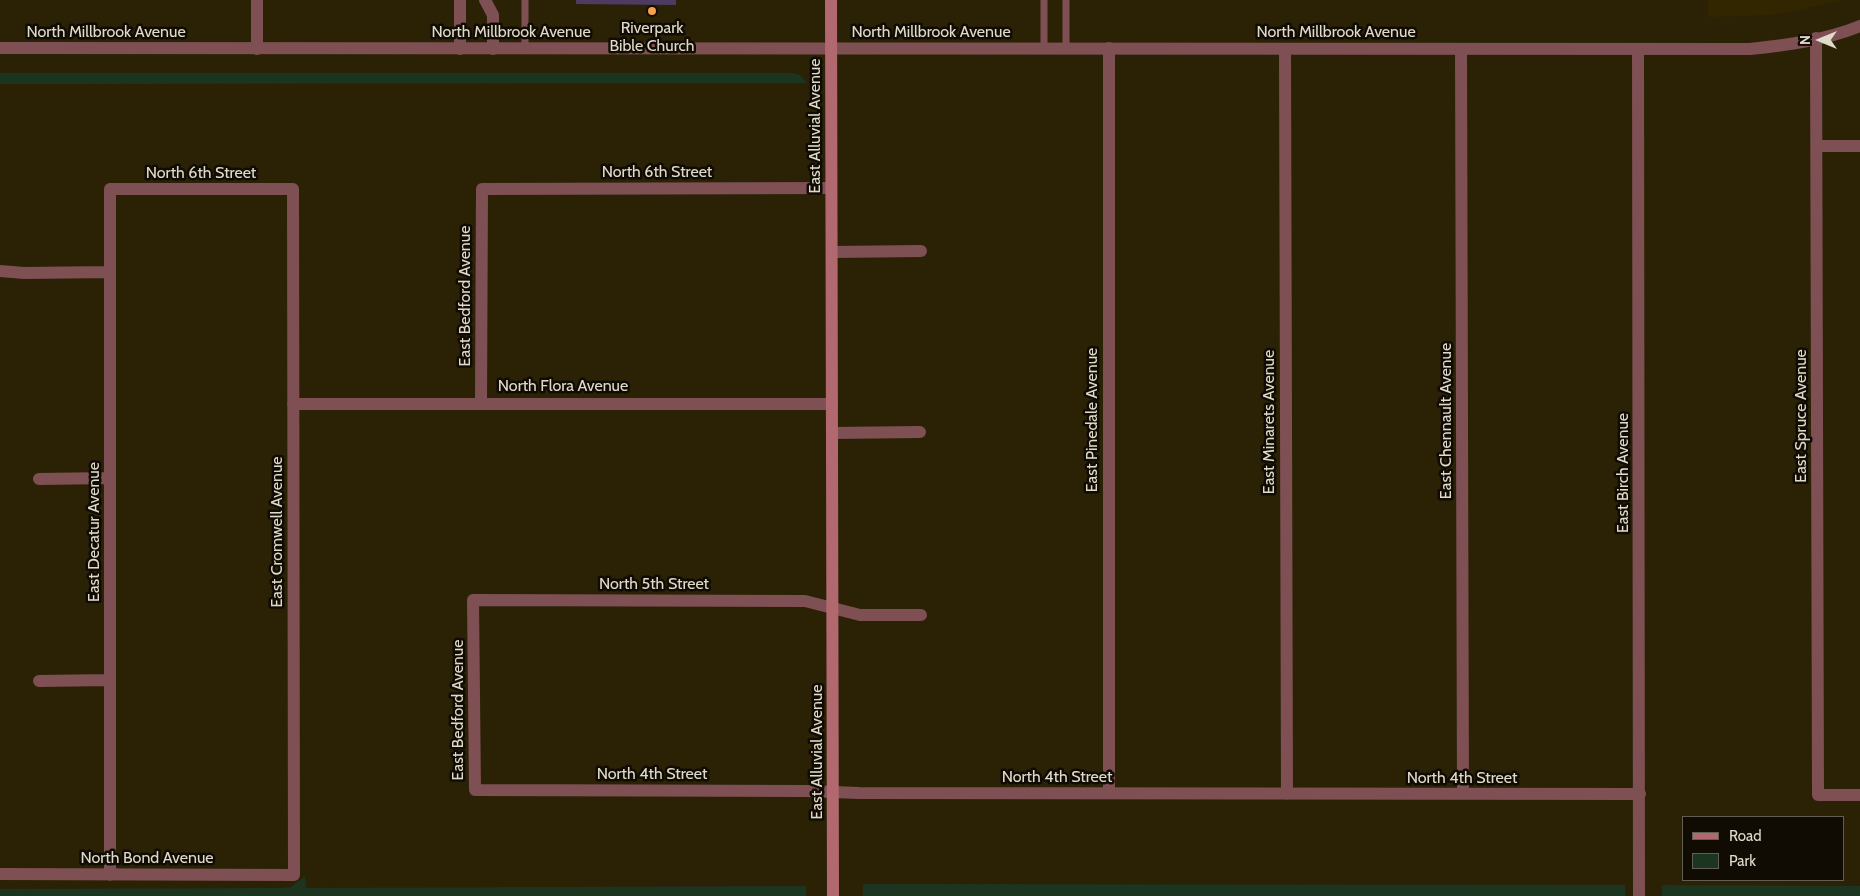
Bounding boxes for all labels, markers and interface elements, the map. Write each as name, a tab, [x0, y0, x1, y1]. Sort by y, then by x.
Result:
marker: Riverpark Bible Church	[646, 5, 658, 17]
north arrow	[1795, 15, 1845, 65]
place label: Riverpark Bible Church	[610, 18, 694, 56]
street label: North Millbrook Avenue	[26, 22, 186, 42]
street label: North Millbrook Avenue	[431, 22, 591, 42]
street label: North Millbrook Avenue	[851, 22, 1011, 42]
street label: North Millbrook Avenue	[1256, 22, 1416, 42]
text: N	[1796, 35, 1814, 45]
street label: East Alluvial Avenue	[805, 59, 825, 193]
street label: North 6th Street	[602, 162, 712, 182]
street label: North 6th Street	[146, 163, 256, 183]
street label: East Bedford Avenue	[455, 226, 475, 366]
street label: East Chennault Avenue	[1436, 343, 1456, 499]
street label: East Pinedale Avenue	[1082, 348, 1102, 492]
street label: East Spruce Avenue	[1791, 349, 1811, 483]
street label: East Minarets Avenue	[1259, 350, 1279, 494]
street label: North Flora Avenue	[498, 376, 628, 396]
street label: East Birch Avenue	[1613, 413, 1633, 533]
street label: East Cromwell Avenue	[267, 456, 287, 608]
street label: East Decatur Avenue	[84, 462, 104, 602]
street label: North 5th Street	[599, 574, 709, 594]
street label: East Bedford Avenue	[448, 640, 468, 780]
street label: East Alluvial Avenue	[807, 685, 827, 819]
street label: North 4th Street	[597, 764, 707, 784]
street label: North 4th Street	[1002, 767, 1112, 787]
street label: North 4th Street	[1407, 768, 1517, 788]
legend	[1682, 816, 1845, 881]
text: Road	[1729, 827, 1762, 845]
street label: North Bond Avenue	[80, 848, 214, 868]
text: Park	[1729, 852, 1756, 870]

